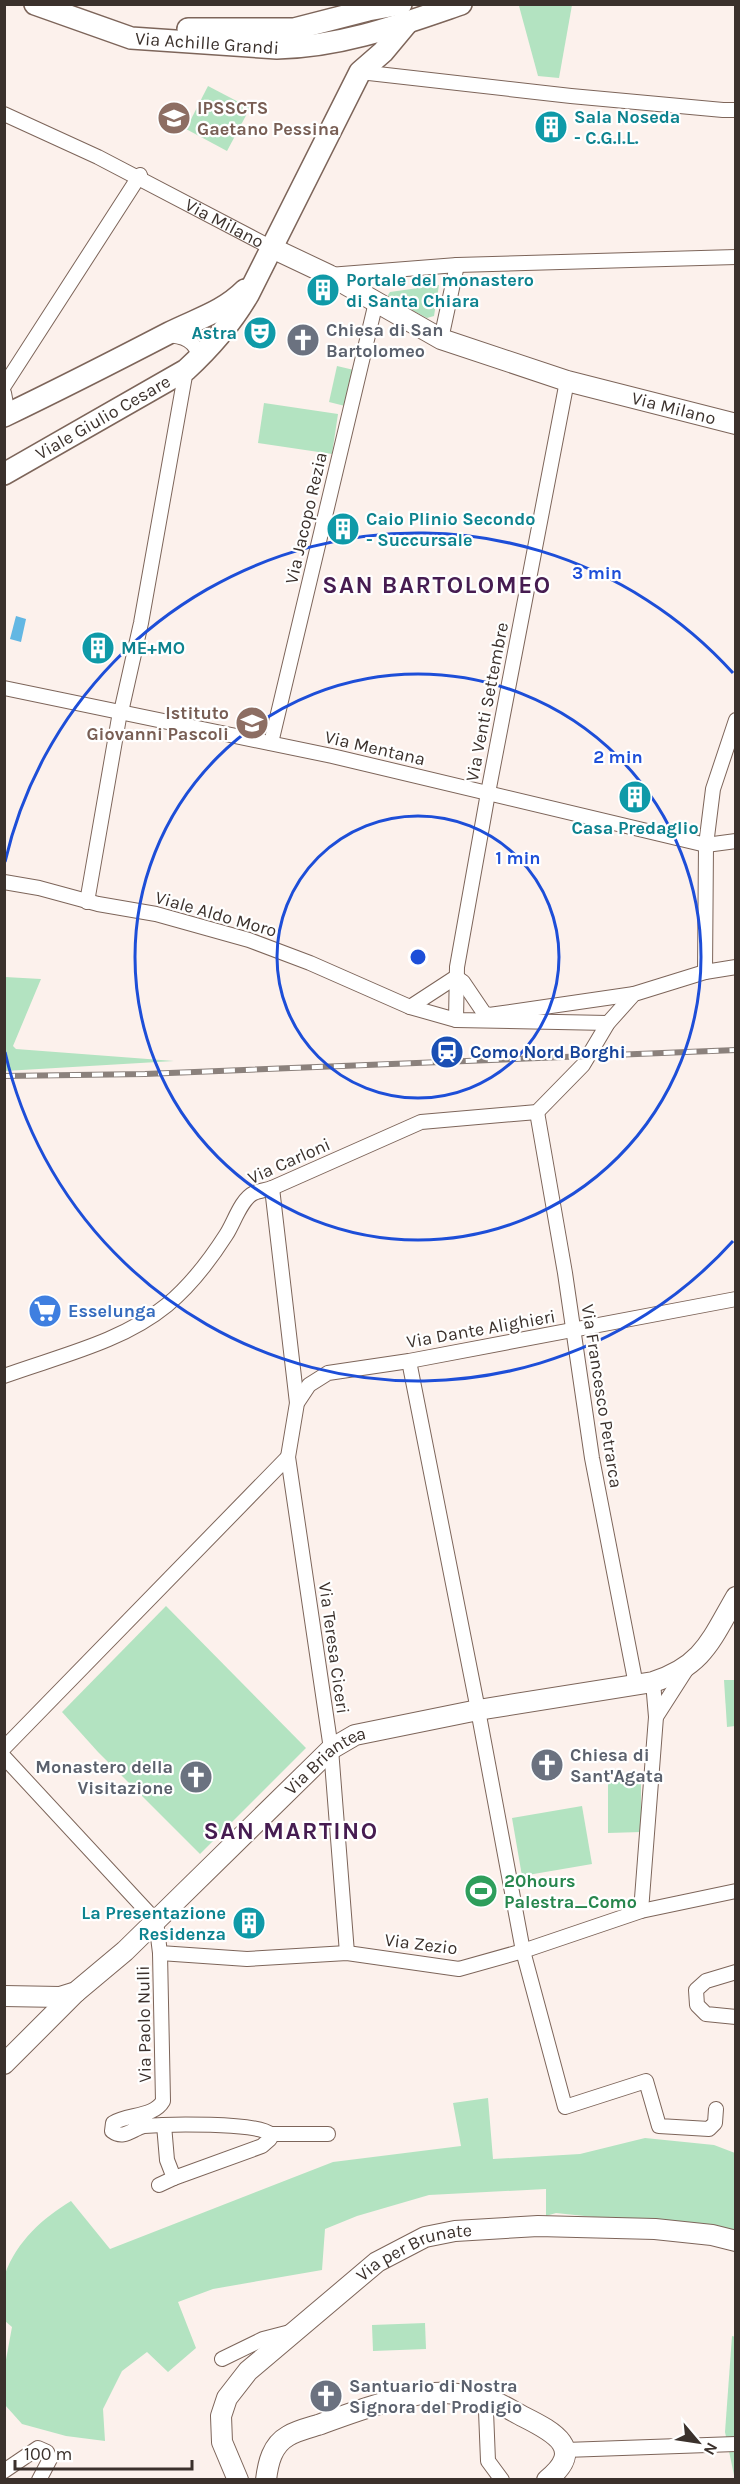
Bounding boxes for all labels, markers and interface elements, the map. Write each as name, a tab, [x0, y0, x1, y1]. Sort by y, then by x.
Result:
street label: Via Achille Grandi	[134, 27, 280, 59]
place label: IPSSCTS Gaetano Pessina	[197, 97, 339, 140]
school or university icon: IPSSCTS Gaetano Pessina	[156, 100, 192, 136]
place label: Sala Noseda - C.G.I.L.	[574, 106, 680, 149]
building icon: Sala Noseda - C.G.I.L.	[533, 109, 569, 145]
street label: Via Milano	[181, 193, 268, 253]
place label: Portale del monastero di Santa Chiara	[346, 269, 534, 312]
building icon: Portale del monastero di Santa Chiara	[305, 272, 341, 308]
theatre icon: Astra	[242, 315, 278, 351]
place label: Chiesa di San Bartolomeo	[326, 319, 443, 362]
place label: Astra	[192, 322, 237, 344]
church icon: Chiesa di San Bartolomeo	[285, 322, 321, 358]
street label: Viale Giulio Cesare	[32, 370, 174, 465]
street label: Via Milano	[629, 387, 718, 429]
street label: Via Jacopo Rezia	[280, 450, 332, 586]
place label: Caio Plinio Secondo - Succursale	[366, 508, 535, 551]
building icon: Caio Plinio Secondo - Succursale	[325, 511, 361, 547]
text: 3 min	[572, 562, 622, 584]
district label: SAN BARTOLOMEO	[322, 571, 552, 599]
street label: Via Venti Settembre	[461, 620, 513, 784]
building icon: ME+MO	[80, 630, 116, 666]
place label: ME+MO	[121, 637, 185, 659]
place label: Istituto Giovanni Pascoli	[86, 702, 229, 745]
school or university icon: Istituto Giovanni Pascoli	[234, 705, 270, 741]
street label: Via Mentana	[323, 726, 427, 770]
text: 2 min	[593, 746, 643, 768]
building icon: Casa Predaglio	[617, 779, 653, 815]
place label: Casa Predaglio	[571, 817, 699, 839]
text: 1 min	[495, 847, 541, 869]
street label: Viale Aldo Moro	[153, 886, 279, 942]
centre of rings	[408, 947, 428, 967]
station icon: Como Nord Borghi	[429, 1034, 465, 1070]
place label: Como Nord Borghi	[470, 1041, 626, 1063]
street label: Via Carloni	[244, 1133, 334, 1189]
supermarket icon: Esselunga	[27, 1293, 63, 1329]
place label: Esselunga	[68, 1300, 156, 1322]
street label: Via Francesco Petrarca	[577, 1302, 627, 1490]
street label: Via Dante Alighieri	[405, 1305, 557, 1353]
street label: Via Teresa Ciceri	[314, 1581, 354, 1715]
street label: Via Briantea	[280, 1722, 368, 1800]
place label: Chiesa di Sant'Agata	[570, 1744, 663, 1787]
church icon: Chiesa di Sant'Agata	[529, 1747, 565, 1783]
place label: Monastero della Visitazione	[35, 1756, 173, 1799]
church icon: Monastero della Visitazione	[178, 1759, 214, 1795]
district label: SAN MARTINO	[203, 1817, 379, 1845]
place label: 20hours Palestra_Como	[504, 1870, 637, 1913]
sports icon: 20hours Palestra_Como	[463, 1873, 499, 1909]
place label: La Presentazione Residenza	[81, 1902, 226, 1945]
building icon: La Presentazione Residenza	[231, 1905, 267, 1941]
street label: Via Zezio	[383, 1929, 459, 1959]
street label: Via Paolo Nulli	[132, 1965, 156, 2083]
street label: Via per Brunate	[351, 2219, 472, 2286]
place label: Santuario di Nostra Signora del Prodigio	[349, 2375, 522, 2418]
church icon: Santuario di Nostra Signora del Prodigio	[308, 2378, 344, 2414]
north arrow	[668, 2412, 728, 2472]
scale bar	[15, 2433, 192, 2471]
text: N	[700, 2439, 722, 2459]
text: 100 m	[24, 2443, 72, 2465]

